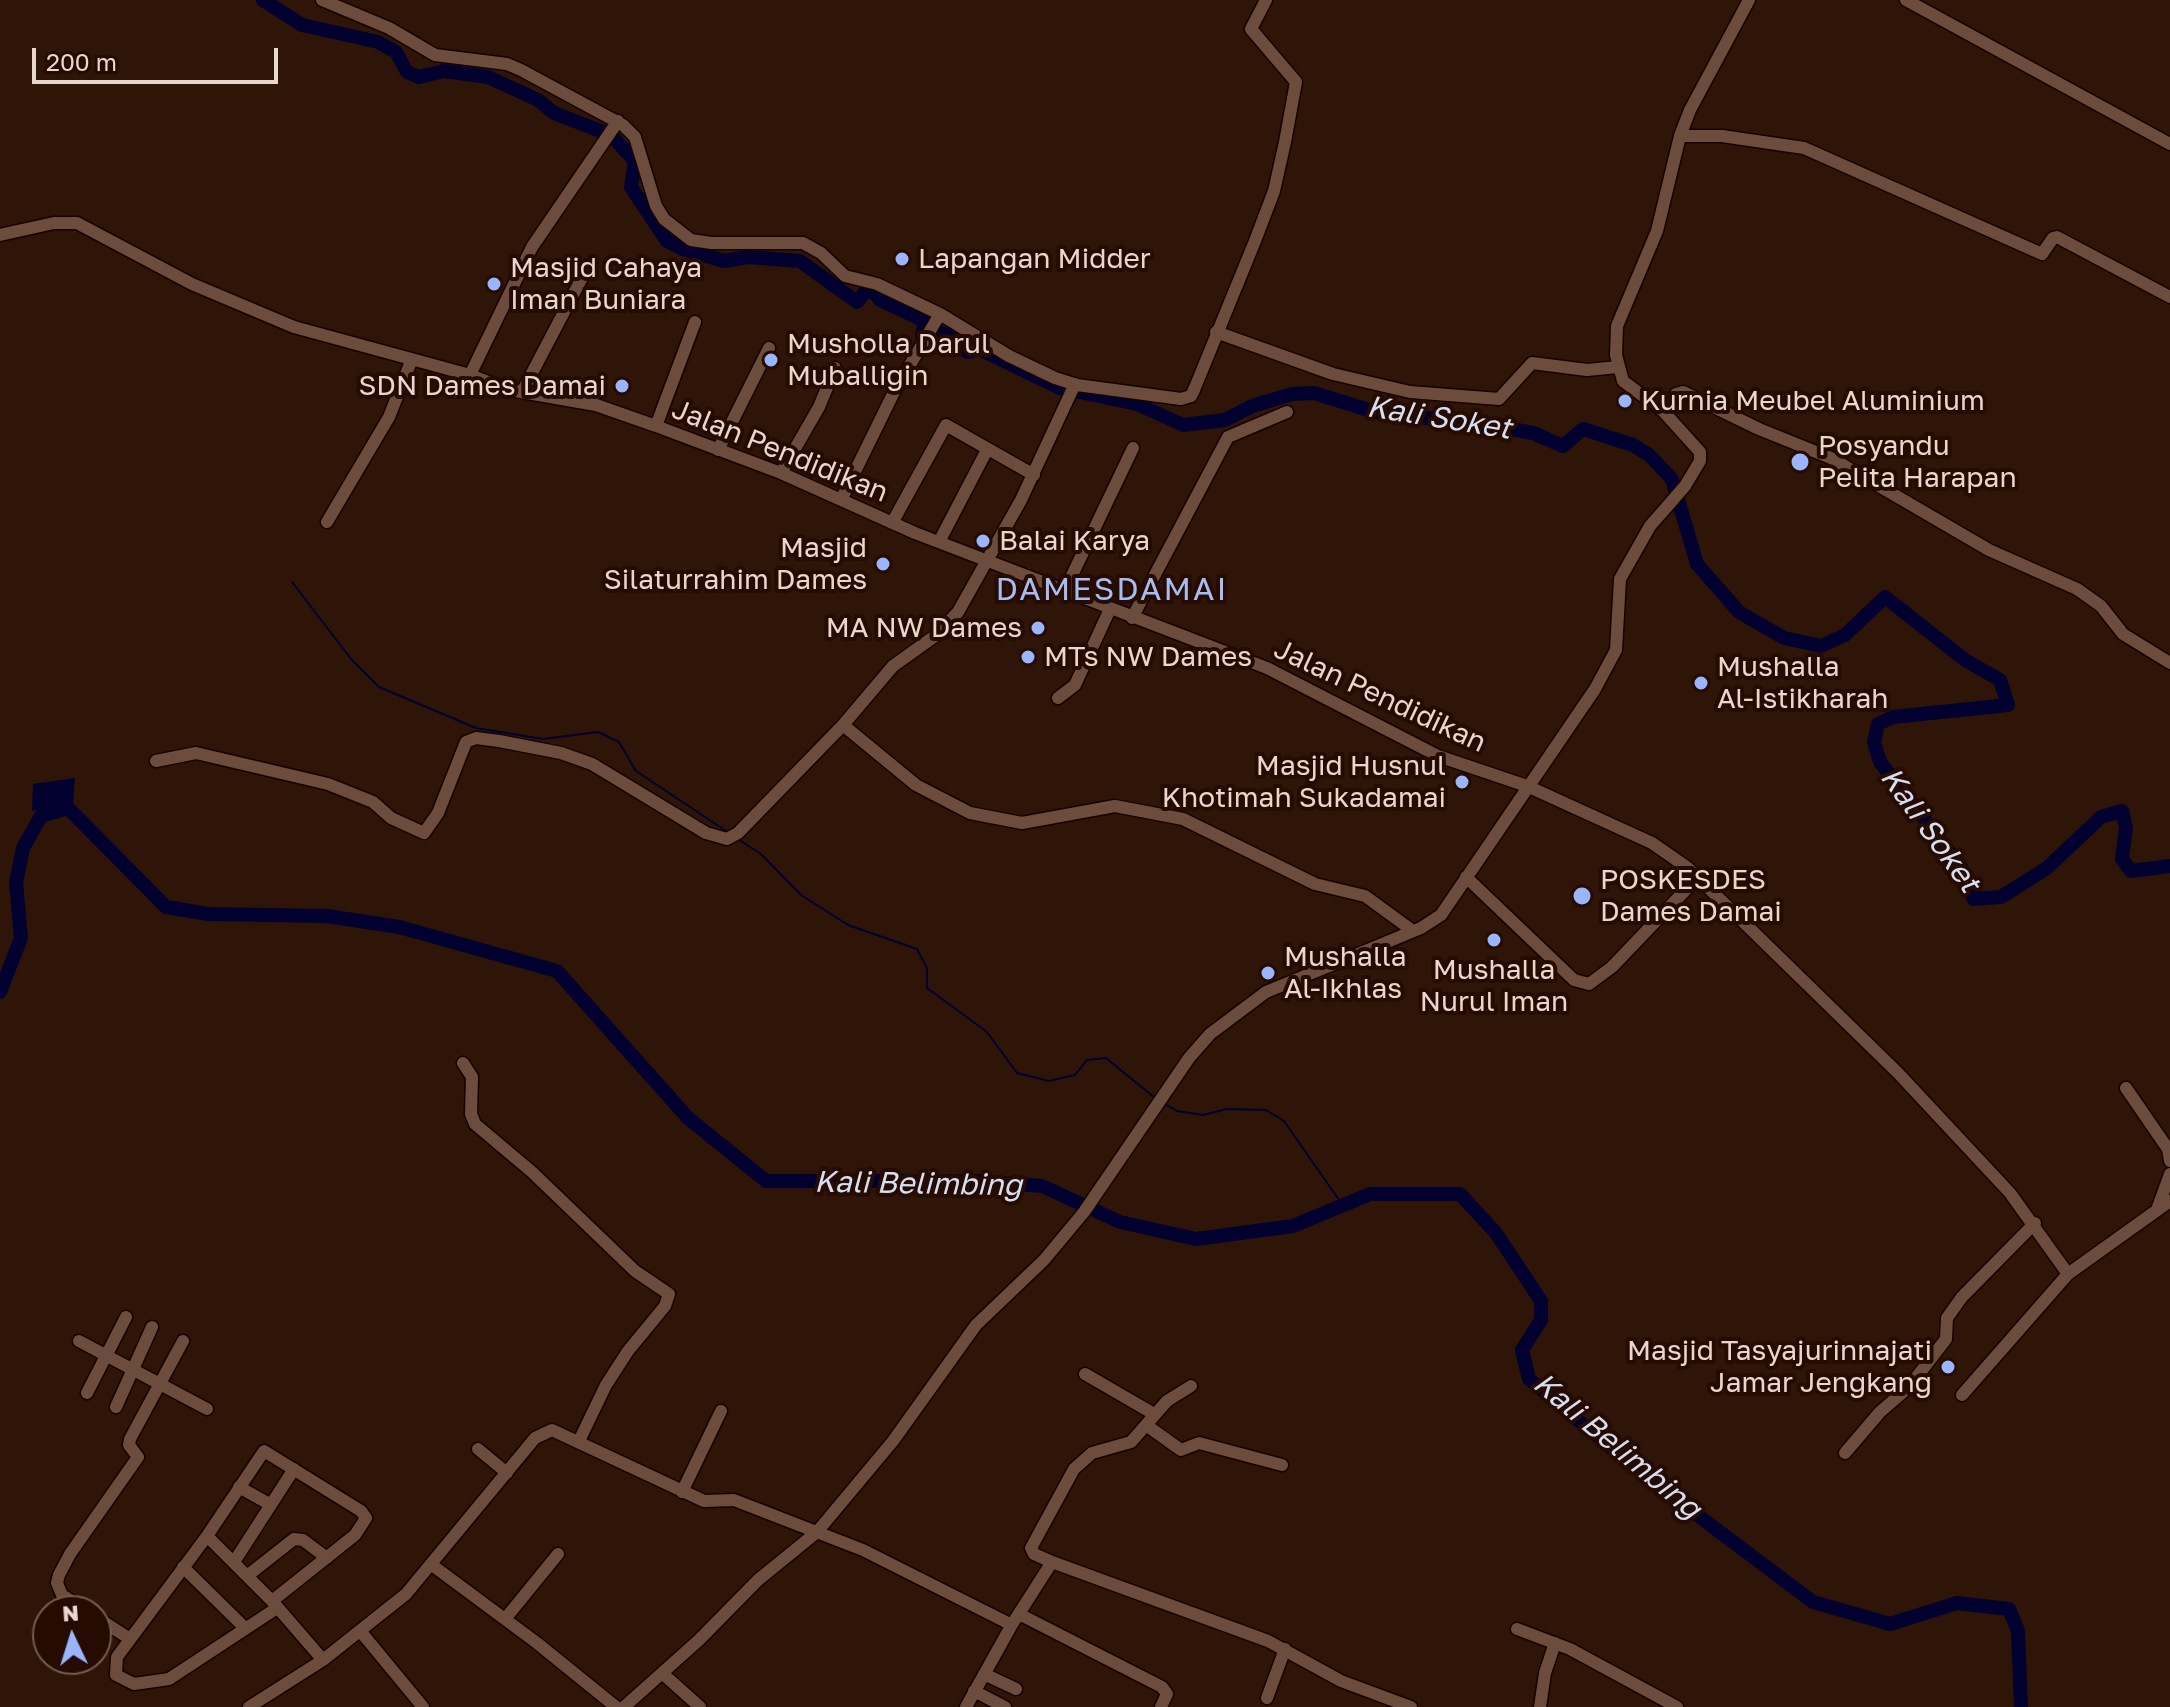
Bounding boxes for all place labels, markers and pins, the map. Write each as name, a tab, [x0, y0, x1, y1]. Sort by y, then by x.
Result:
place label: Lapangan Midder	[918, 242, 1151, 276]
marker: Lapangan Midder	[893, 250, 911, 268]
place label: Masjid Cahaya Iman Buniara	[510, 251, 702, 317]
marker: Masjid Cahaya Iman Buniara	[485, 275, 503, 293]
place label: Musholla Darul Muballigin	[787, 327, 990, 393]
marker: Musholla Darul Muballigin	[762, 351, 780, 369]
place label: SDN Dames Damai	[358, 369, 606, 403]
marker: SDN Dames Damai	[613, 377, 631, 395]
place label: Kurnia Meubel Aluminium	[1641, 384, 1985, 418]
marker: Kurnia Meubel Aluminium	[1616, 392, 1634, 410]
place label: Posyandu Pelita Harapan	[1818, 429, 2017, 495]
marker: Posyandu Pelita Harapan	[1789, 451, 1811, 473]
place label: Balai Karya	[999, 524, 1150, 558]
place label: Masjid Silaturrahim Dames	[604, 531, 867, 597]
marker: Balai Karya	[974, 532, 992, 550]
marker: Masjid Silaturrahim Dames	[874, 555, 892, 573]
place label: MA NW Dames	[826, 611, 1022, 645]
marker: MA NW Dames	[1029, 619, 1047, 637]
place label: MTs NW Dames	[1044, 640, 1252, 674]
marker: MTs NW Dames	[1019, 648, 1037, 666]
place label: Mushalla Al-Istikharah	[1717, 650, 1889, 716]
marker: Mushalla Al-Istikharah	[1692, 674, 1710, 692]
place label: Masjid Husnul Khotimah Sukadamai	[1162, 749, 1446, 815]
marker: Masjid Husnul Khotimah Sukadamai	[1453, 773, 1471, 791]
place label: POSKESDES Dames Damai	[1600, 863, 1782, 929]
marker: POSKESDES Dames Damai	[1571, 885, 1593, 907]
marker: Mushalla Nurul Iman	[1485, 931, 1503, 949]
place label: Mushalla Al-Ikhlas	[1284, 940, 1407, 1006]
place label: Mushalla Nurul Iman	[1420, 953, 1568, 1019]
marker: Mushalla Al-Ikhlas	[1259, 964, 1277, 982]
place label: Masjid Tasyajurinnajati Jamar Jengkang	[1627, 1334, 1932, 1400]
marker: Masjid Tasyajurinnajati Jamar Jengkang	[1939, 1358, 1957, 1376]

